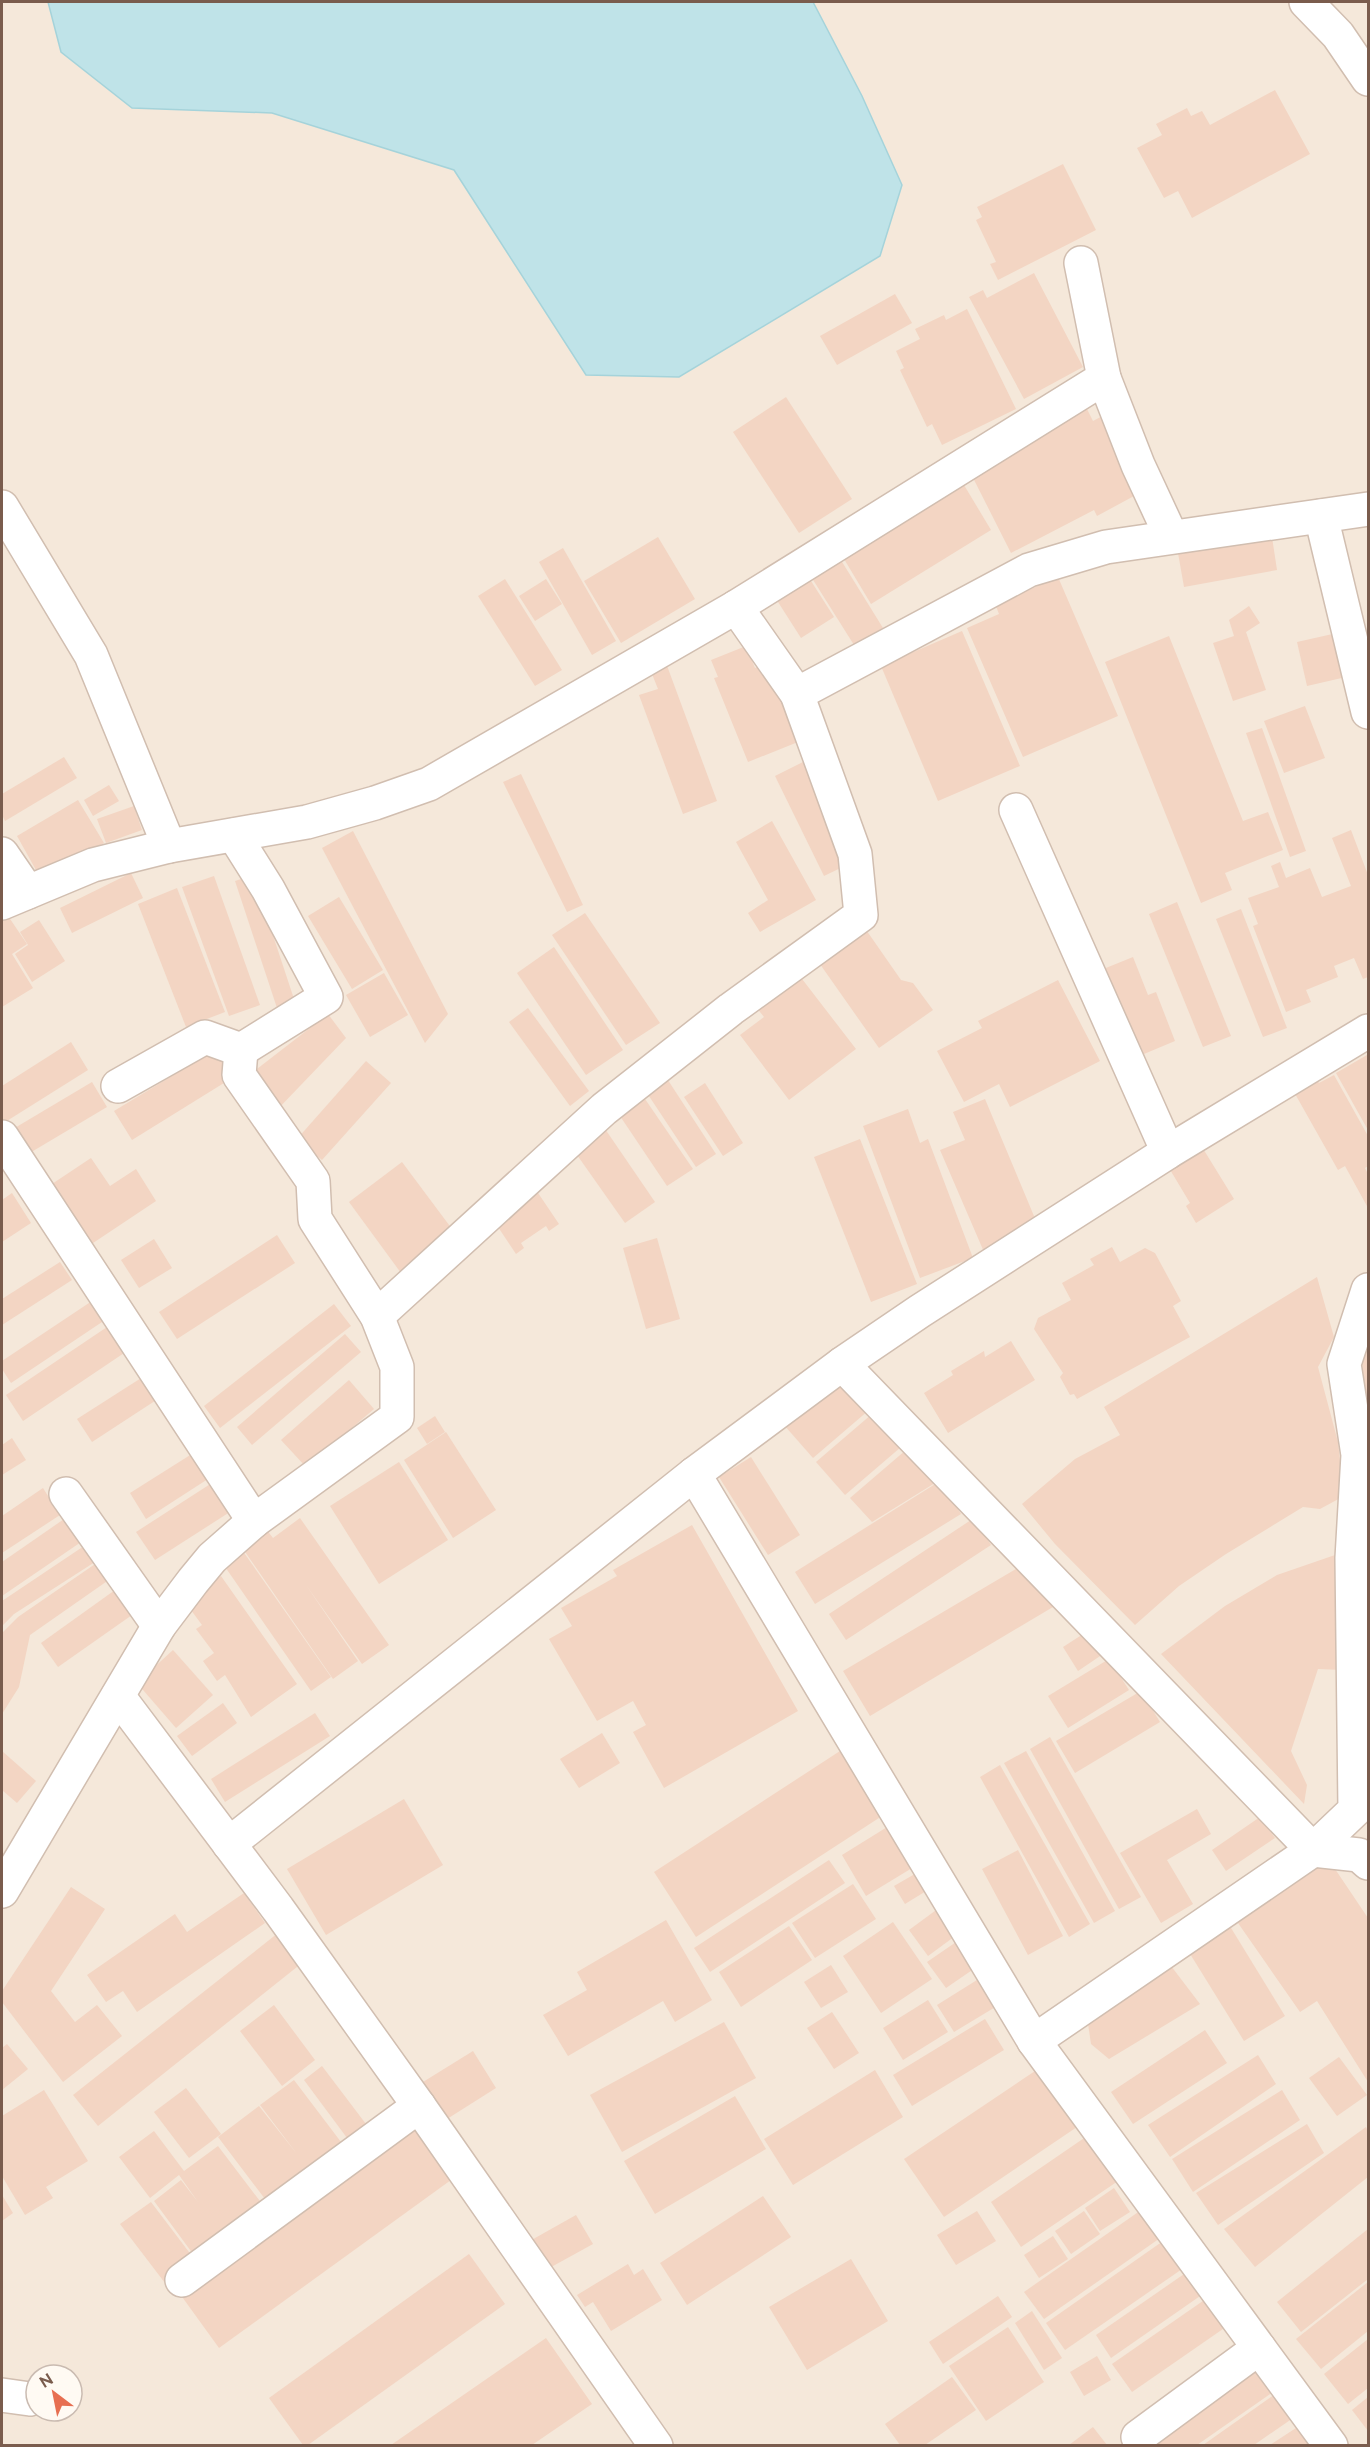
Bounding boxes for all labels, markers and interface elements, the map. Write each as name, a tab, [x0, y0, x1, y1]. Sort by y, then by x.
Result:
north arrow	[24, 2363, 84, 2423]
text: N	[36, 2369, 57, 2392]

